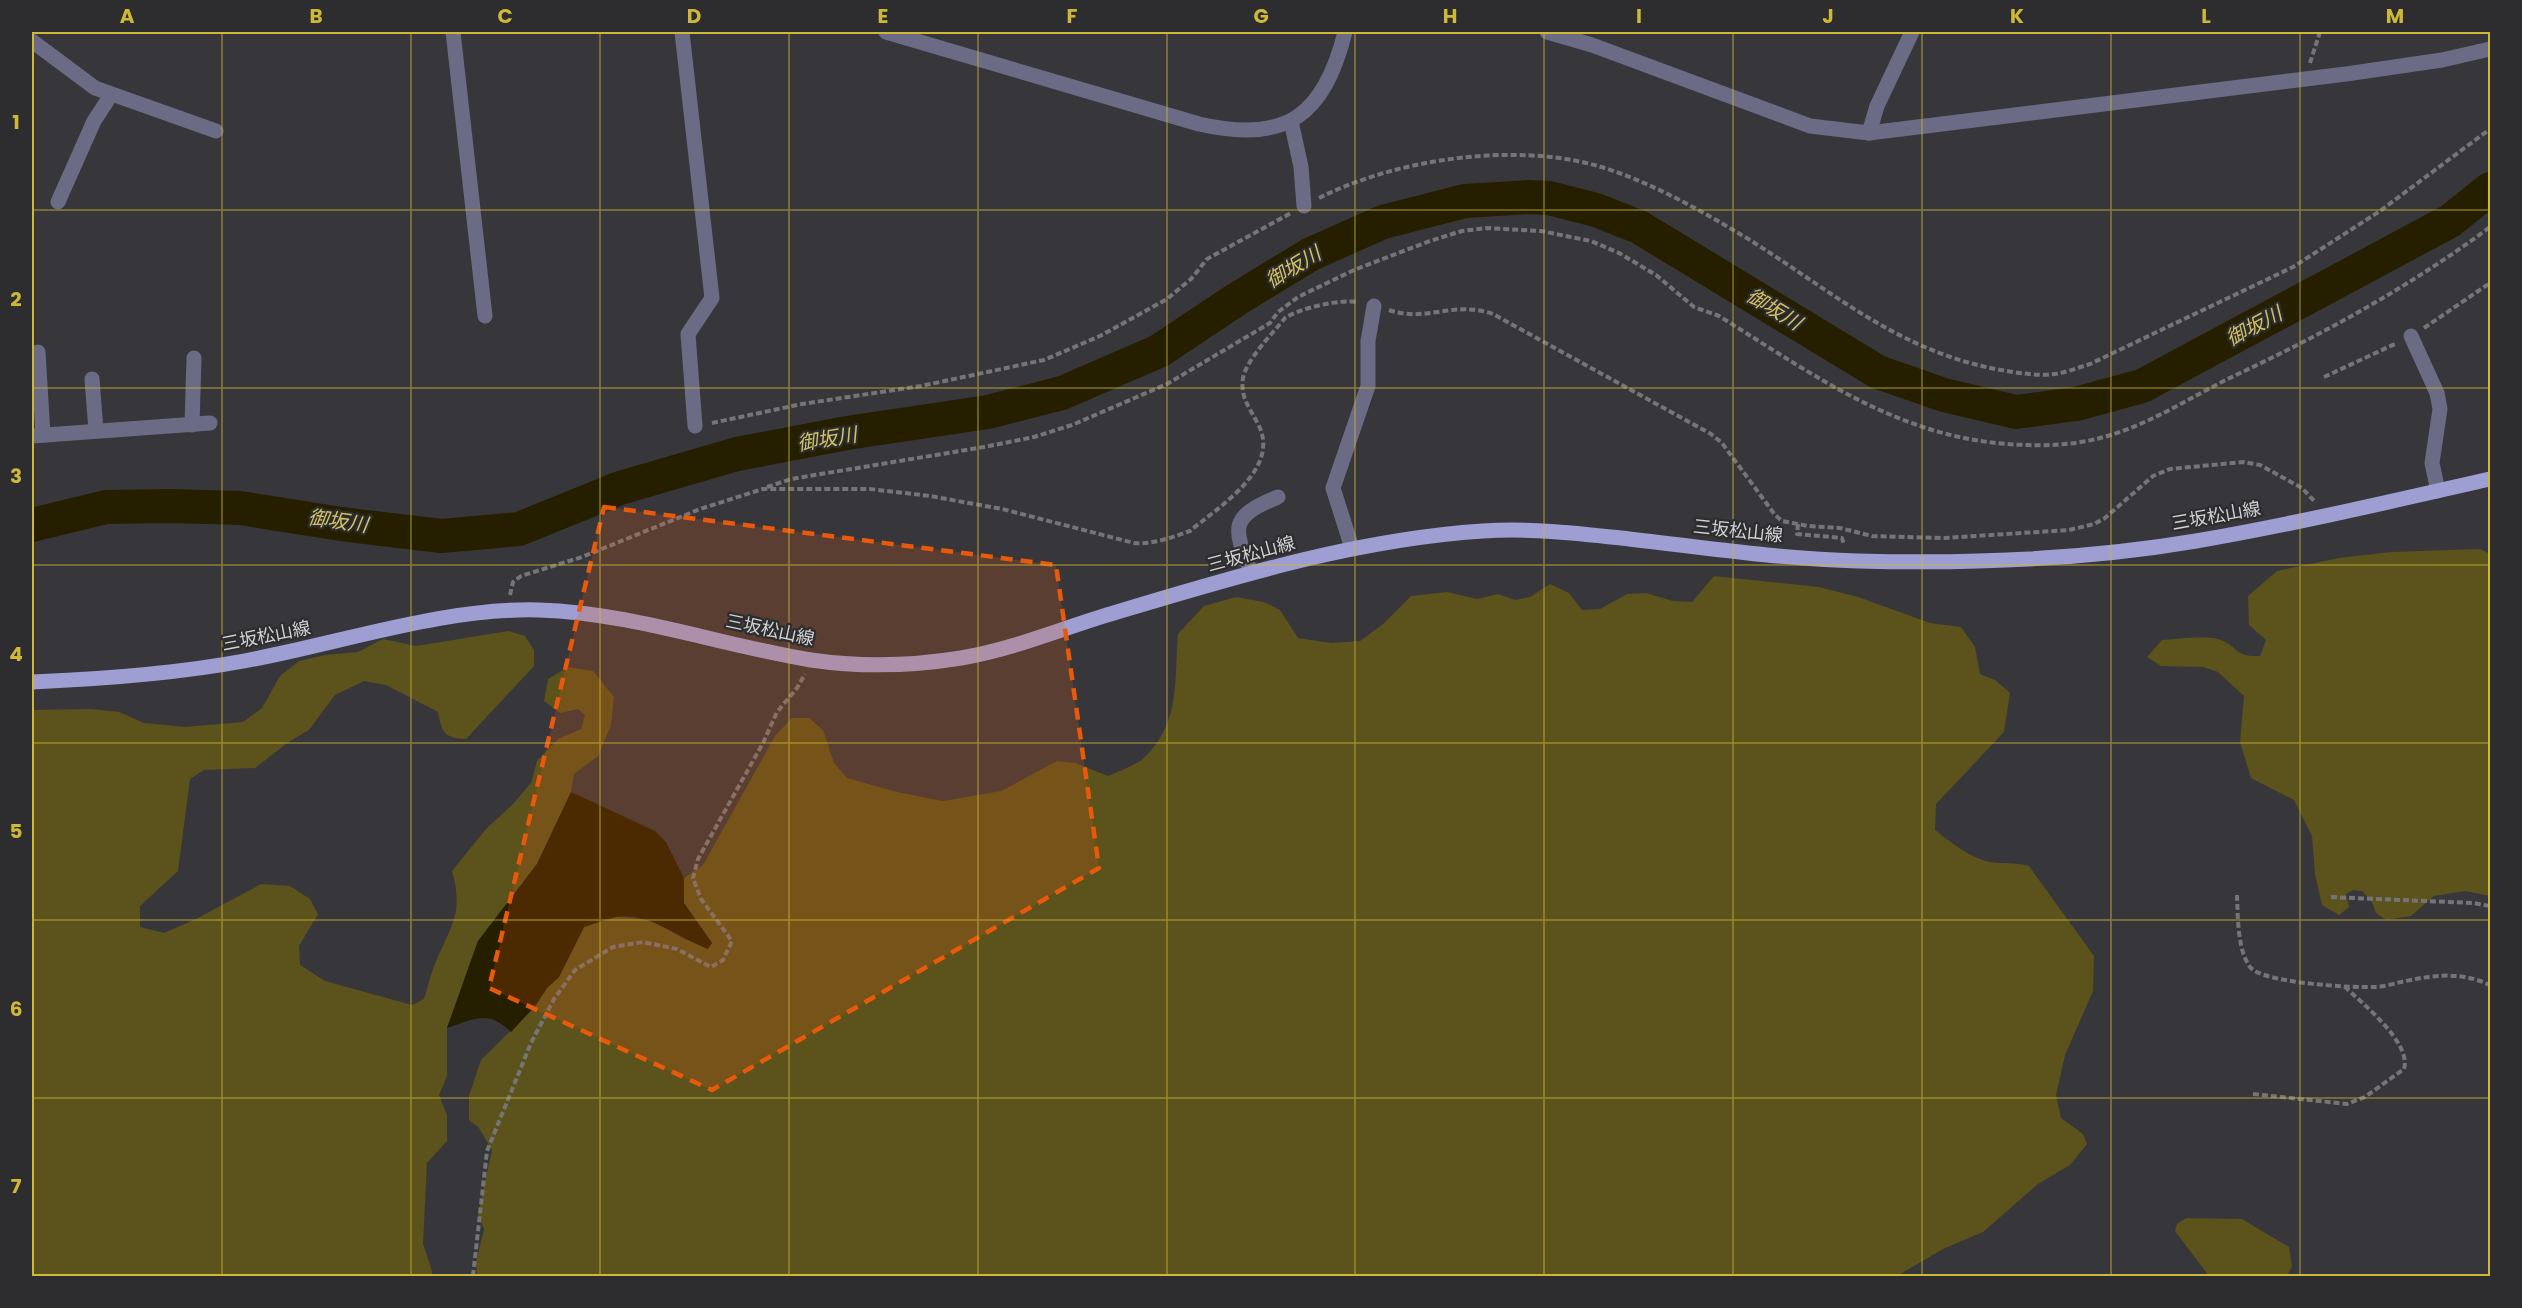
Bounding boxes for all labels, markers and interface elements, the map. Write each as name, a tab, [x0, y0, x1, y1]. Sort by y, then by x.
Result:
text: A	[120, 2, 135, 30]
text: B	[309, 2, 323, 30]
text: C	[497, 2, 513, 30]
text: D	[687, 2, 701, 30]
text: E	[878, 2, 888, 30]
text: F	[1067, 2, 1078, 30]
text: G	[1253, 2, 1269, 30]
text: H	[1443, 2, 1457, 30]
text: I	[1636, 2, 1642, 30]
text: J	[1822, 2, 1834, 30]
text: K	[2010, 2, 2024, 30]
text: L	[2201, 2, 2211, 30]
text: M	[2386, 2, 2404, 30]
text: 1	[12, 108, 20, 136]
water label: 御坂川	[1260, 239, 1328, 294]
water label: 御坂川	[1741, 282, 1809, 337]
text: 2	[10, 285, 22, 313]
water label: 御坂川	[2221, 299, 2289, 352]
water label: 御坂川	[795, 420, 861, 458]
text: 3	[10, 462, 22, 490]
street label: 三坂松山線	[2169, 495, 2262, 536]
water label: 御坂川	[306, 503, 372, 539]
street label: 三坂松山線	[1692, 513, 1784, 548]
street label: 三坂松山線	[1204, 530, 1298, 577]
street label: 三坂松山線	[723, 608, 817, 651]
street label: 三坂松山線	[219, 615, 312, 656]
text: 4	[9, 640, 23, 668]
text: 5	[10, 817, 23, 845]
text: 6	[10, 995, 22, 1023]
text: 7	[11, 1172, 22, 1200]

